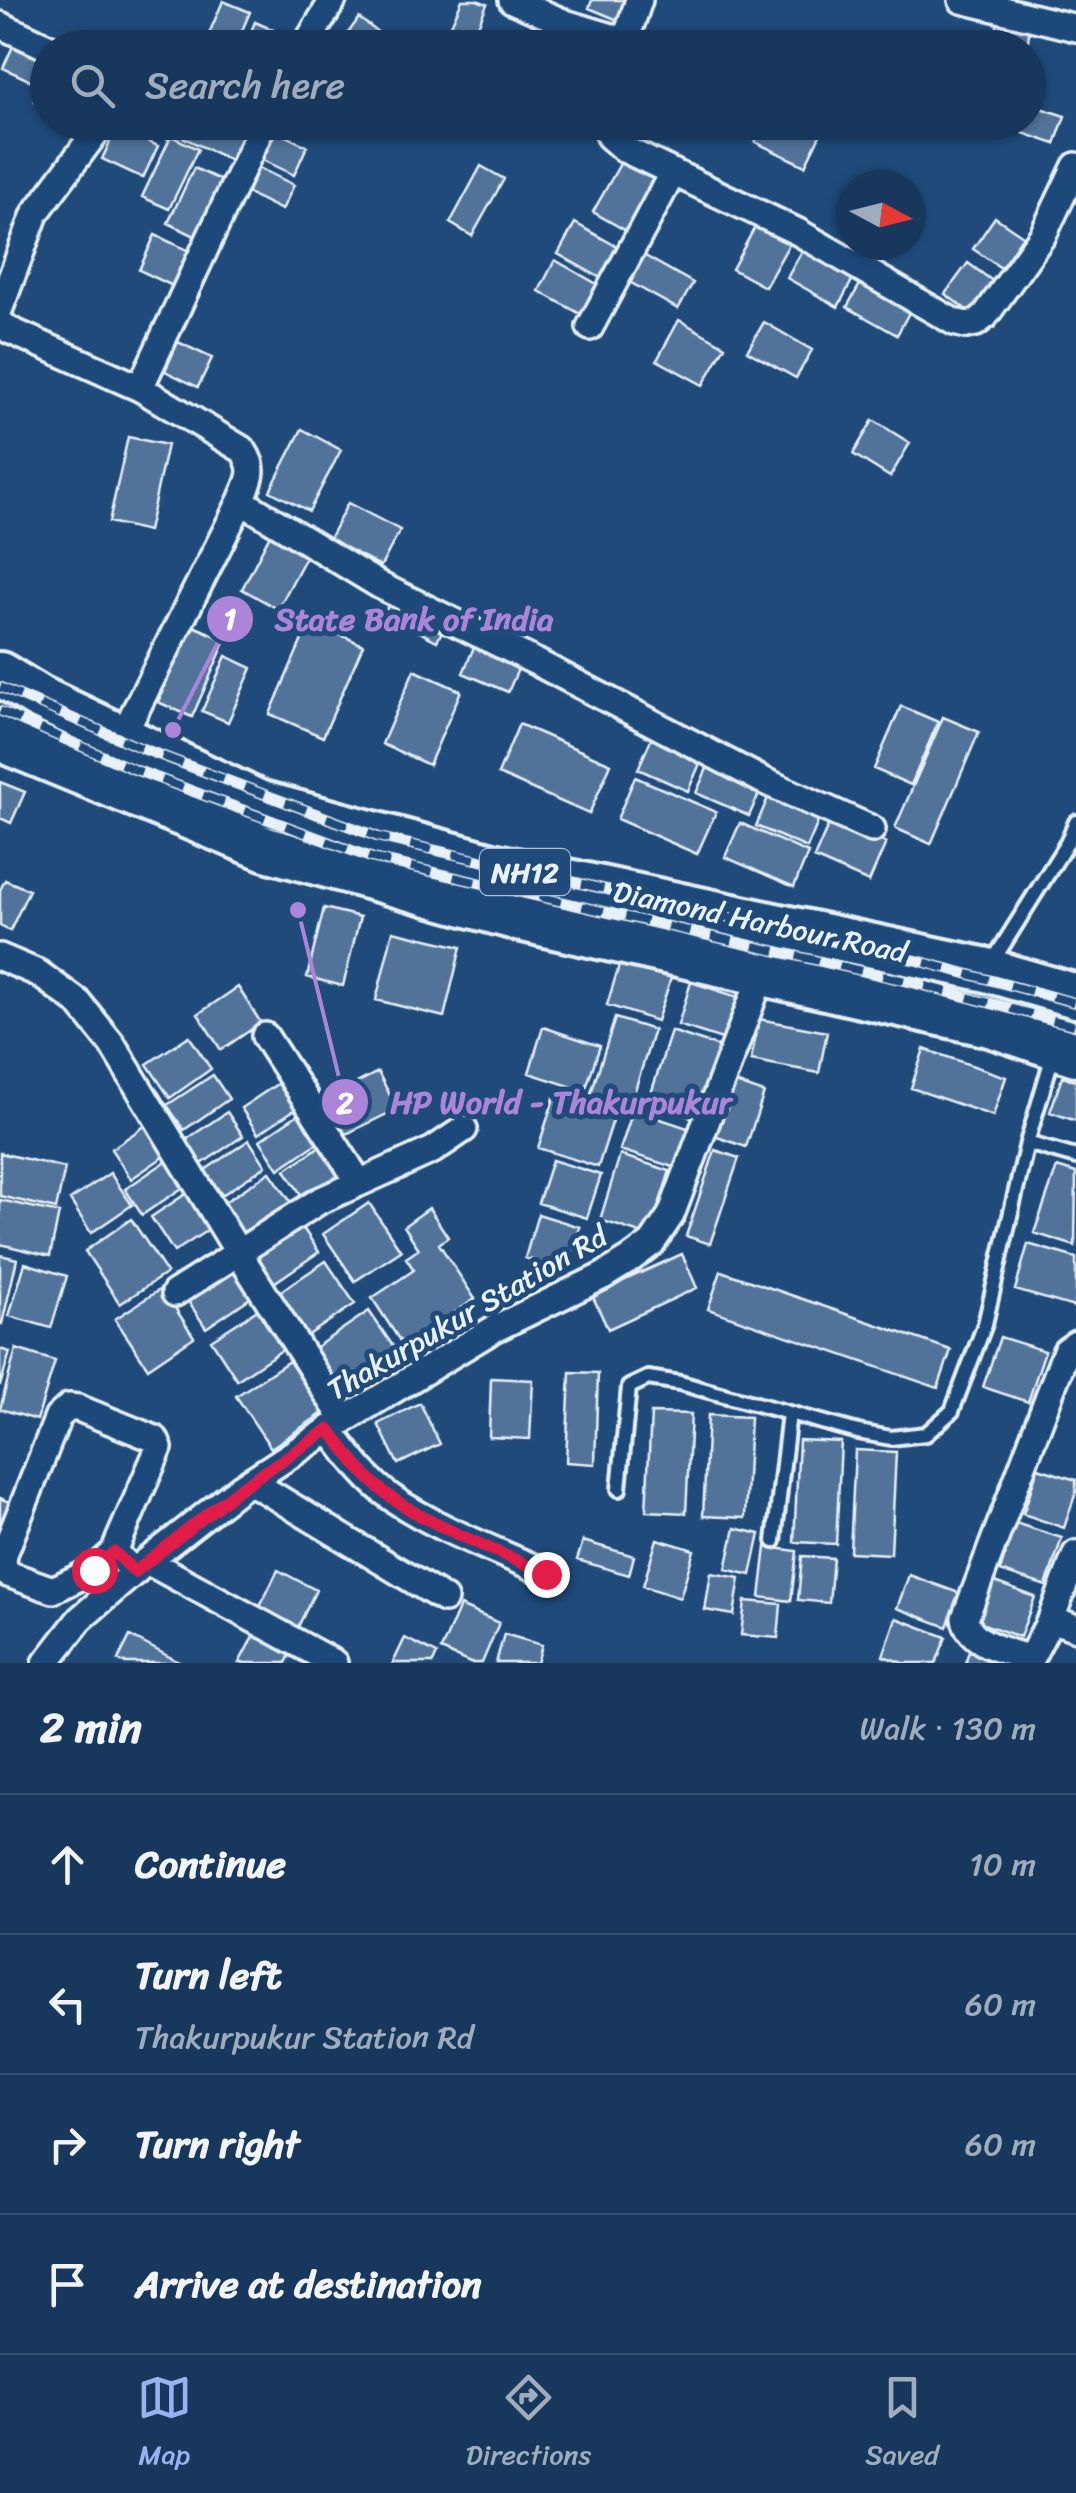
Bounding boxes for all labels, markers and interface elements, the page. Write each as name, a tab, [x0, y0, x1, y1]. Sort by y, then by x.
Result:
search box	[30, 30, 1046, 140]
text: Search here	[145, 52, 345, 119]
icon: search	[65, 58, 120, 113]
north arrow	[836, 170, 926, 260]
callout: State Bank of India	[205, 588, 574, 650]
text: State Bank of India	[274, 591, 554, 648]
text: 1	[224, 592, 237, 646]
road number: NH12	[480, 849, 570, 895]
street label: Diamond Harbour Road	[608, 864, 914, 980]
callout: HP World - Thakurpukur	[320, 1071, 751, 1133]
text: HP World - Thakurpukur	[390, 1074, 734, 1131]
text: 2	[336, 1076, 354, 1130]
street label: Thakurpukur Station Rd	[316, 1209, 620, 1416]
route start	[72, 1548, 118, 1594]
route end	[524, 1552, 570, 1598]
text: 2 min	[40, 1691, 142, 1765]
text: Walk · 130 m	[860, 1700, 1036, 1757]
text: Continue	[135, 1831, 286, 1898]
text: 10 m	[969, 1836, 1036, 1893]
icon: ahead	[40, 1837, 95, 1892]
text: Turn left	[135, 1942, 281, 2009]
text: 60 m	[965, 1976, 1036, 2033]
icon: left	[40, 1977, 95, 2032]
text: Thakurpukur Station Rd	[135, 2009, 474, 2066]
text: Turn right	[135, 2111, 300, 2178]
text: 60 m	[965, 2116, 1036, 2173]
icon: right	[40, 2117, 95, 2172]
text: Arrive at destination	[135, 2251, 482, 2318]
icon: arrive	[40, 2257, 95, 2312]
tab: Map	[137, 2370, 192, 2479]
tab: Directions	[466, 2370, 591, 2479]
tab: Saved	[865, 2370, 939, 2479]

